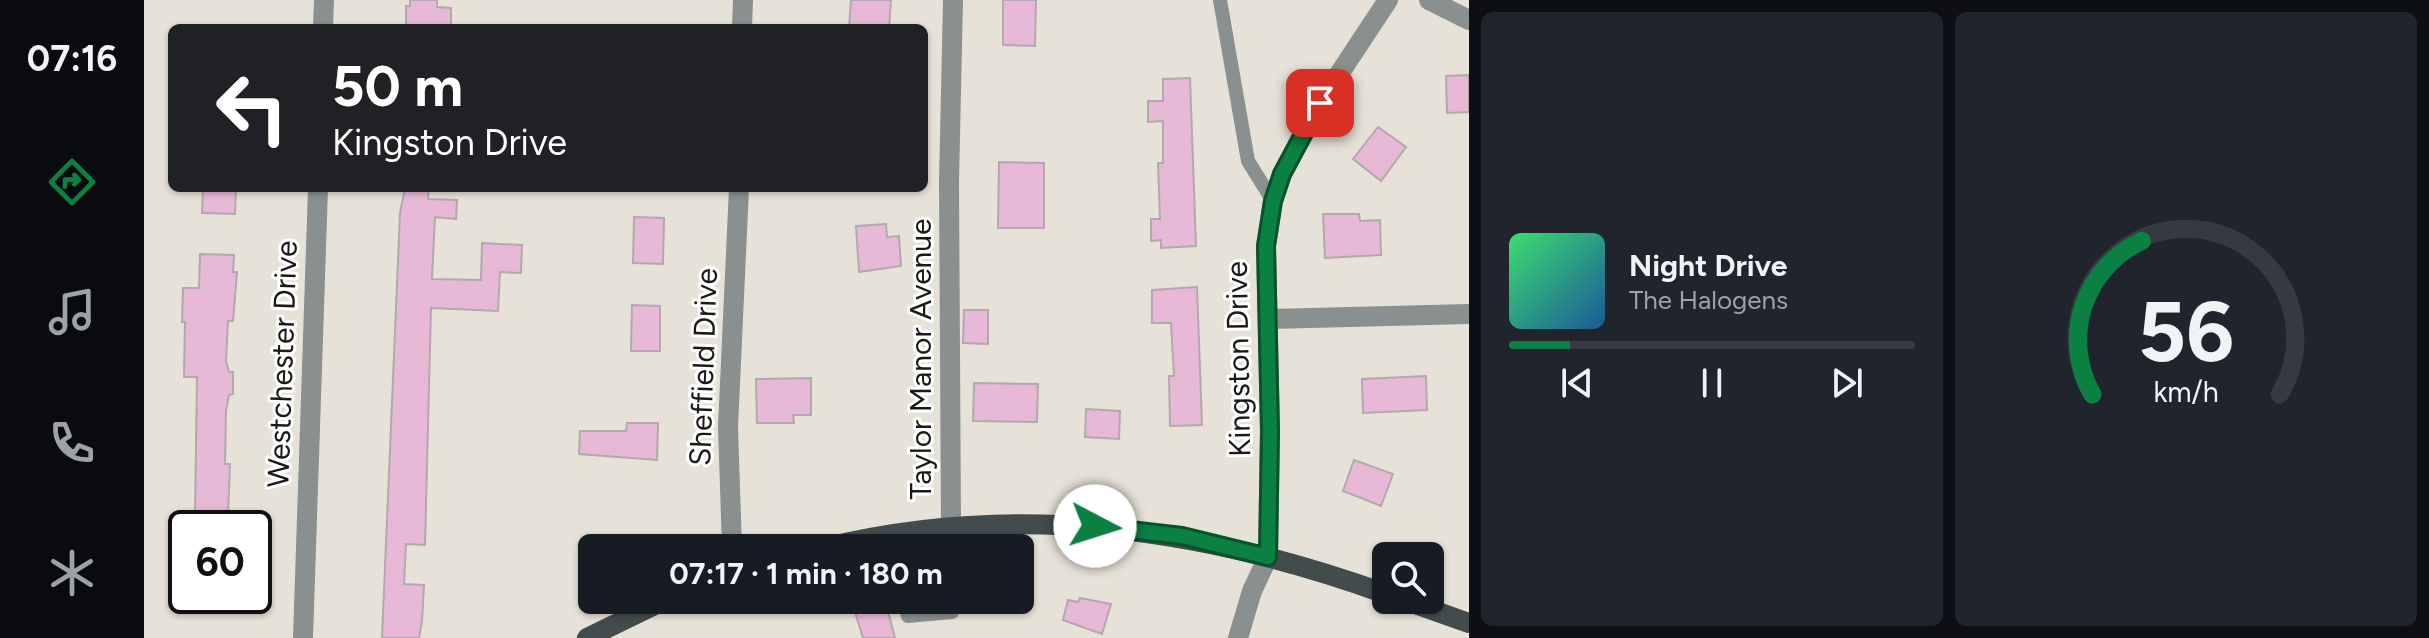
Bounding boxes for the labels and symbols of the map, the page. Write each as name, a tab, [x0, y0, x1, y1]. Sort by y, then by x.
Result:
pin	[1286, 69, 1354, 137]
street label: Taylor Manor Avenue	[902, 219, 939, 499]
street label: Westchester Drive	[259, 240, 305, 488]
street label: Kingston Drive	[1218, 261, 1258, 457]
street label: Sheffield Drive	[681, 267, 725, 467]
position arrow	[1053, 484, 1137, 568]
speed limit sign: 60	[168, 510, 272, 614]

